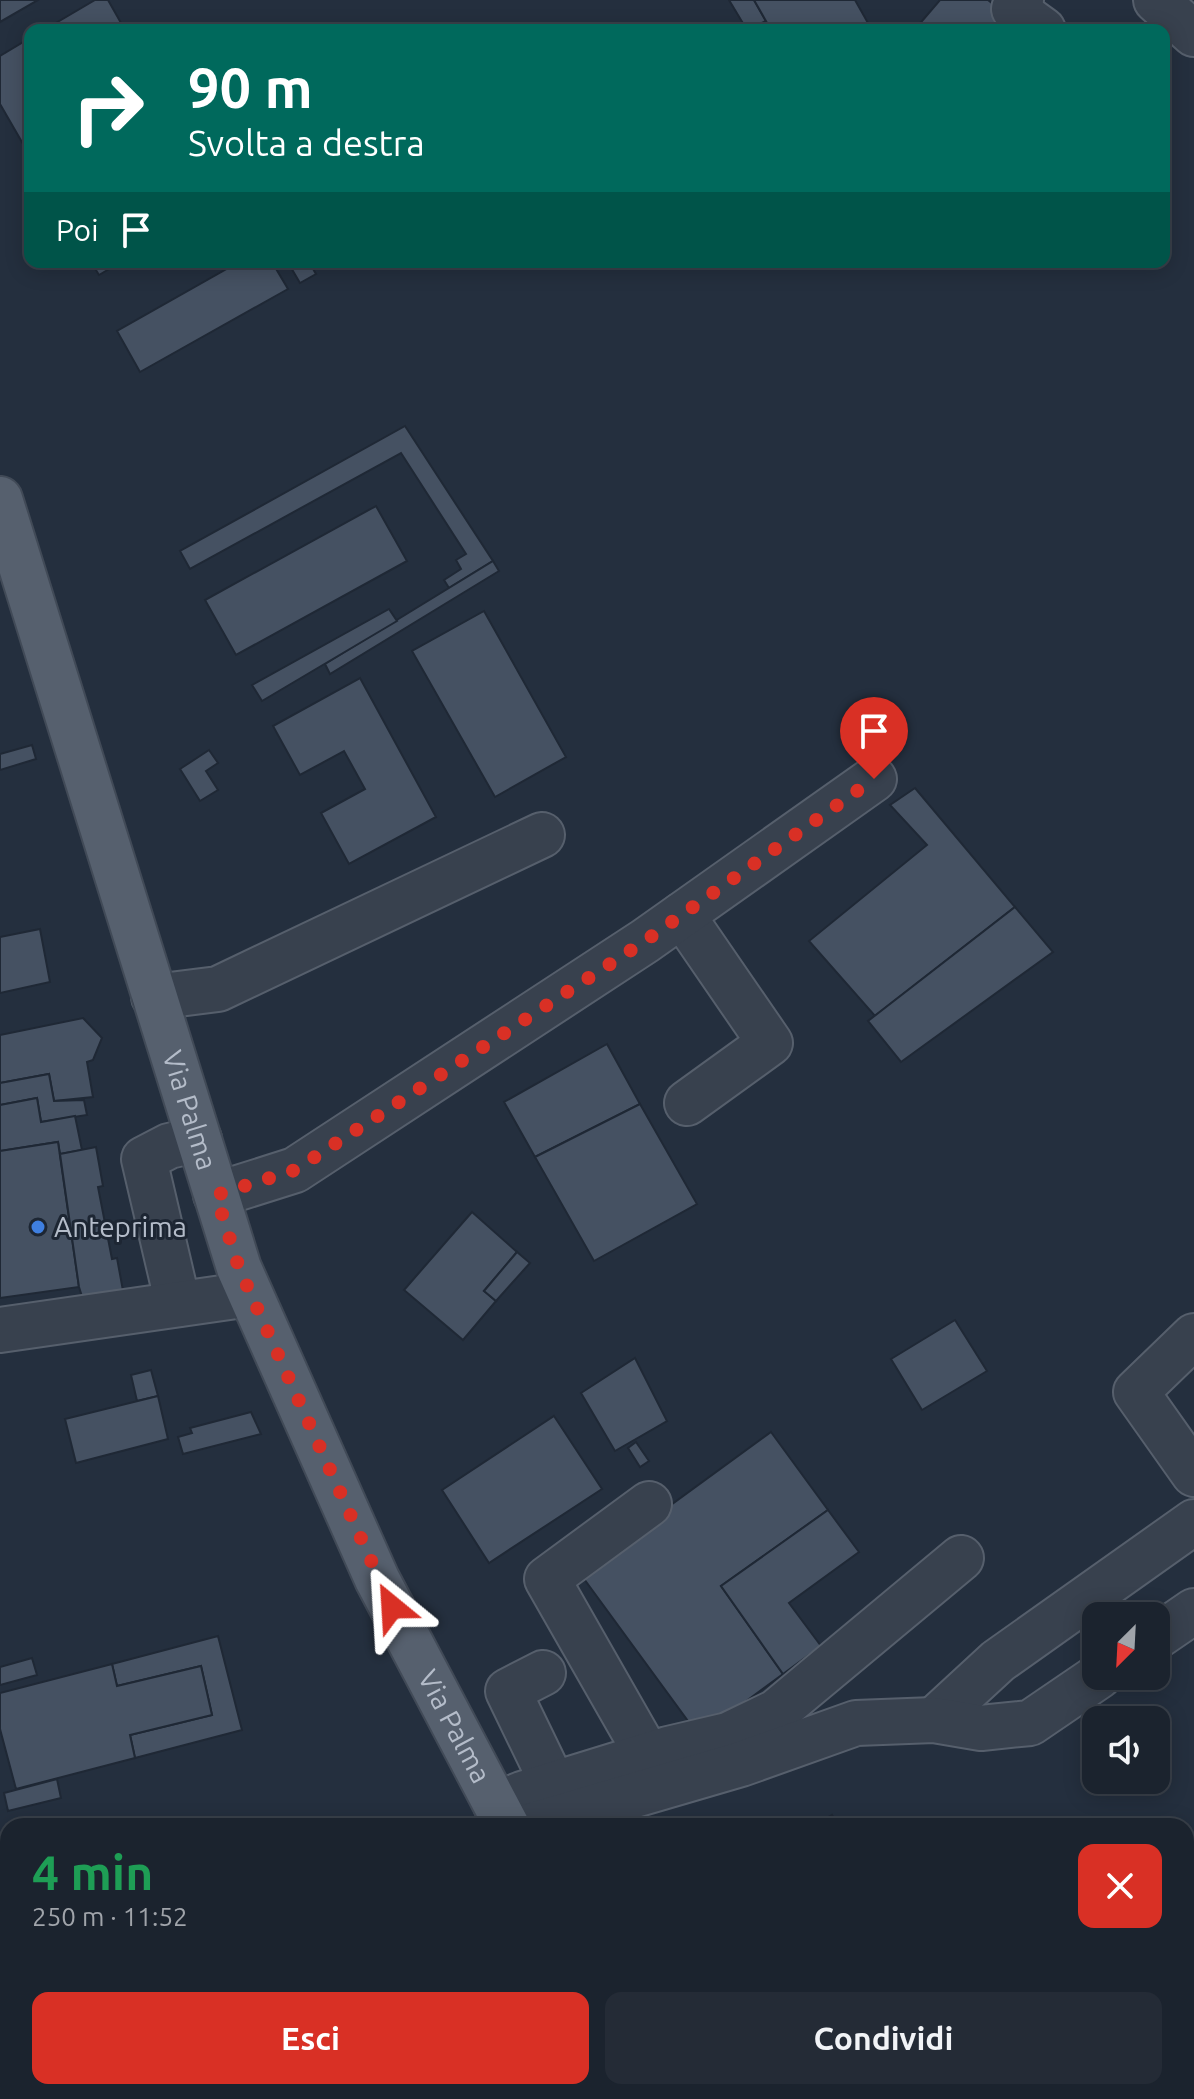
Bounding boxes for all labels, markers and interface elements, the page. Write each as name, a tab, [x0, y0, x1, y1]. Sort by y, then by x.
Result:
icon: right	[56, 56, 160, 160]
text: 90 m	[188, 56, 313, 119]
text: Svolta a destra	[188, 122, 425, 163]
icon: arrive	[114, 208, 158, 252]
text: Poi	[56, 213, 98, 247]
pin	[840, 697, 908, 779]
icon: arrive	[852, 709, 896, 753]
street label: Via Palma	[157, 1047, 224, 1173]
place label: Anteprima	[54, 1211, 187, 1242]
marker: Anteprima	[29, 1218, 47, 1236]
position arrow	[350, 1565, 434, 1649]
north arrow	[1082, 1602, 1170, 1690]
map controls	[1082, 1602, 1170, 1794]
street label: Via Palma	[413, 1664, 497, 1788]
button: sound	[1082, 1706, 1170, 1794]
button: close	[1078, 1844, 1162, 1928]
text: 4 min	[32, 1845, 153, 1899]
text: 250 m · 11:52	[32, 1902, 188, 1931]
button: Esci	[32, 1992, 589, 2084]
button: Condividi	[605, 1992, 1162, 2084]

